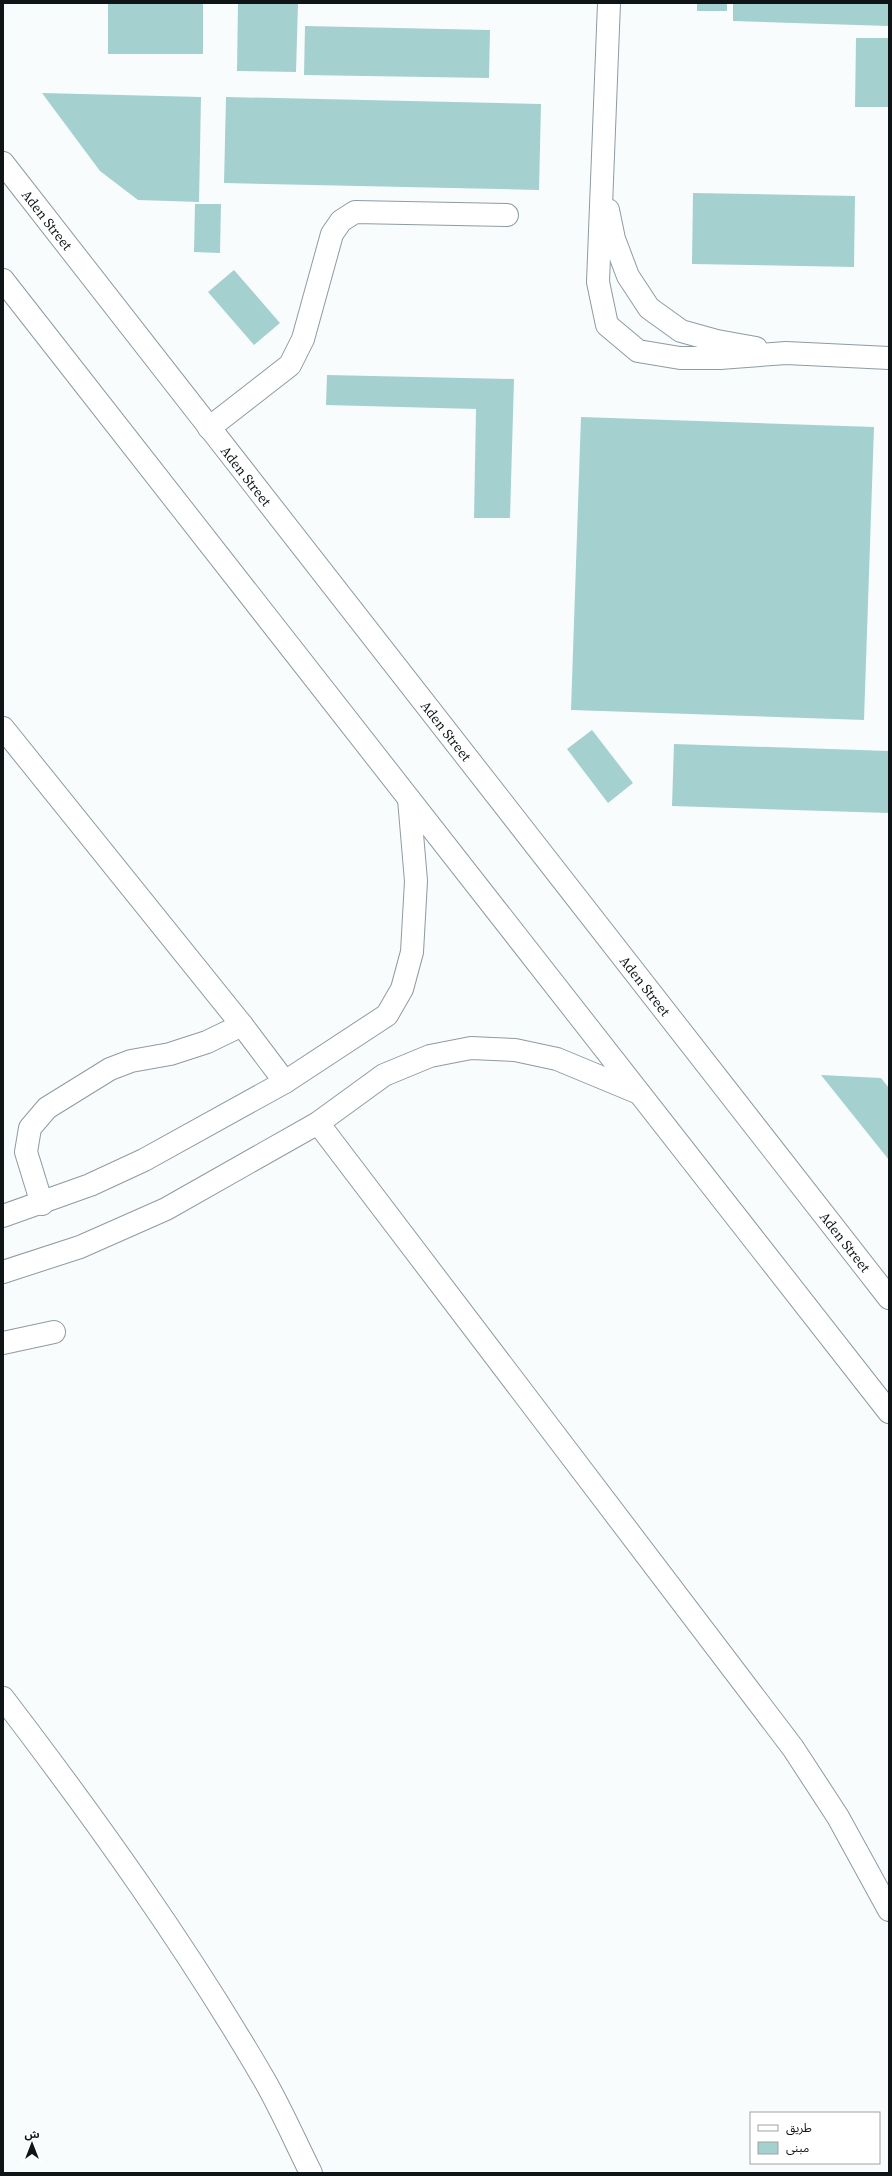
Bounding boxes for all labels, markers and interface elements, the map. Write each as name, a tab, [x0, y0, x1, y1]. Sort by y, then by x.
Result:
street label: Aden Street	[17, 185, 77, 255]
street label: Aden Street	[216, 441, 276, 511]
street label: Aden Street	[416, 696, 476, 766]
street label: Aden Street	[615, 951, 675, 1021]
street label: Aden Street	[815, 1207, 875, 1277]
legend	[750, 2112, 880, 2164]
text: طريق	[786, 2120, 812, 2136]
north arrow	[12, 2124, 52, 2164]
text: ش	[24, 2127, 40, 2142]
text: مبنى	[786, 2140, 809, 2156]

